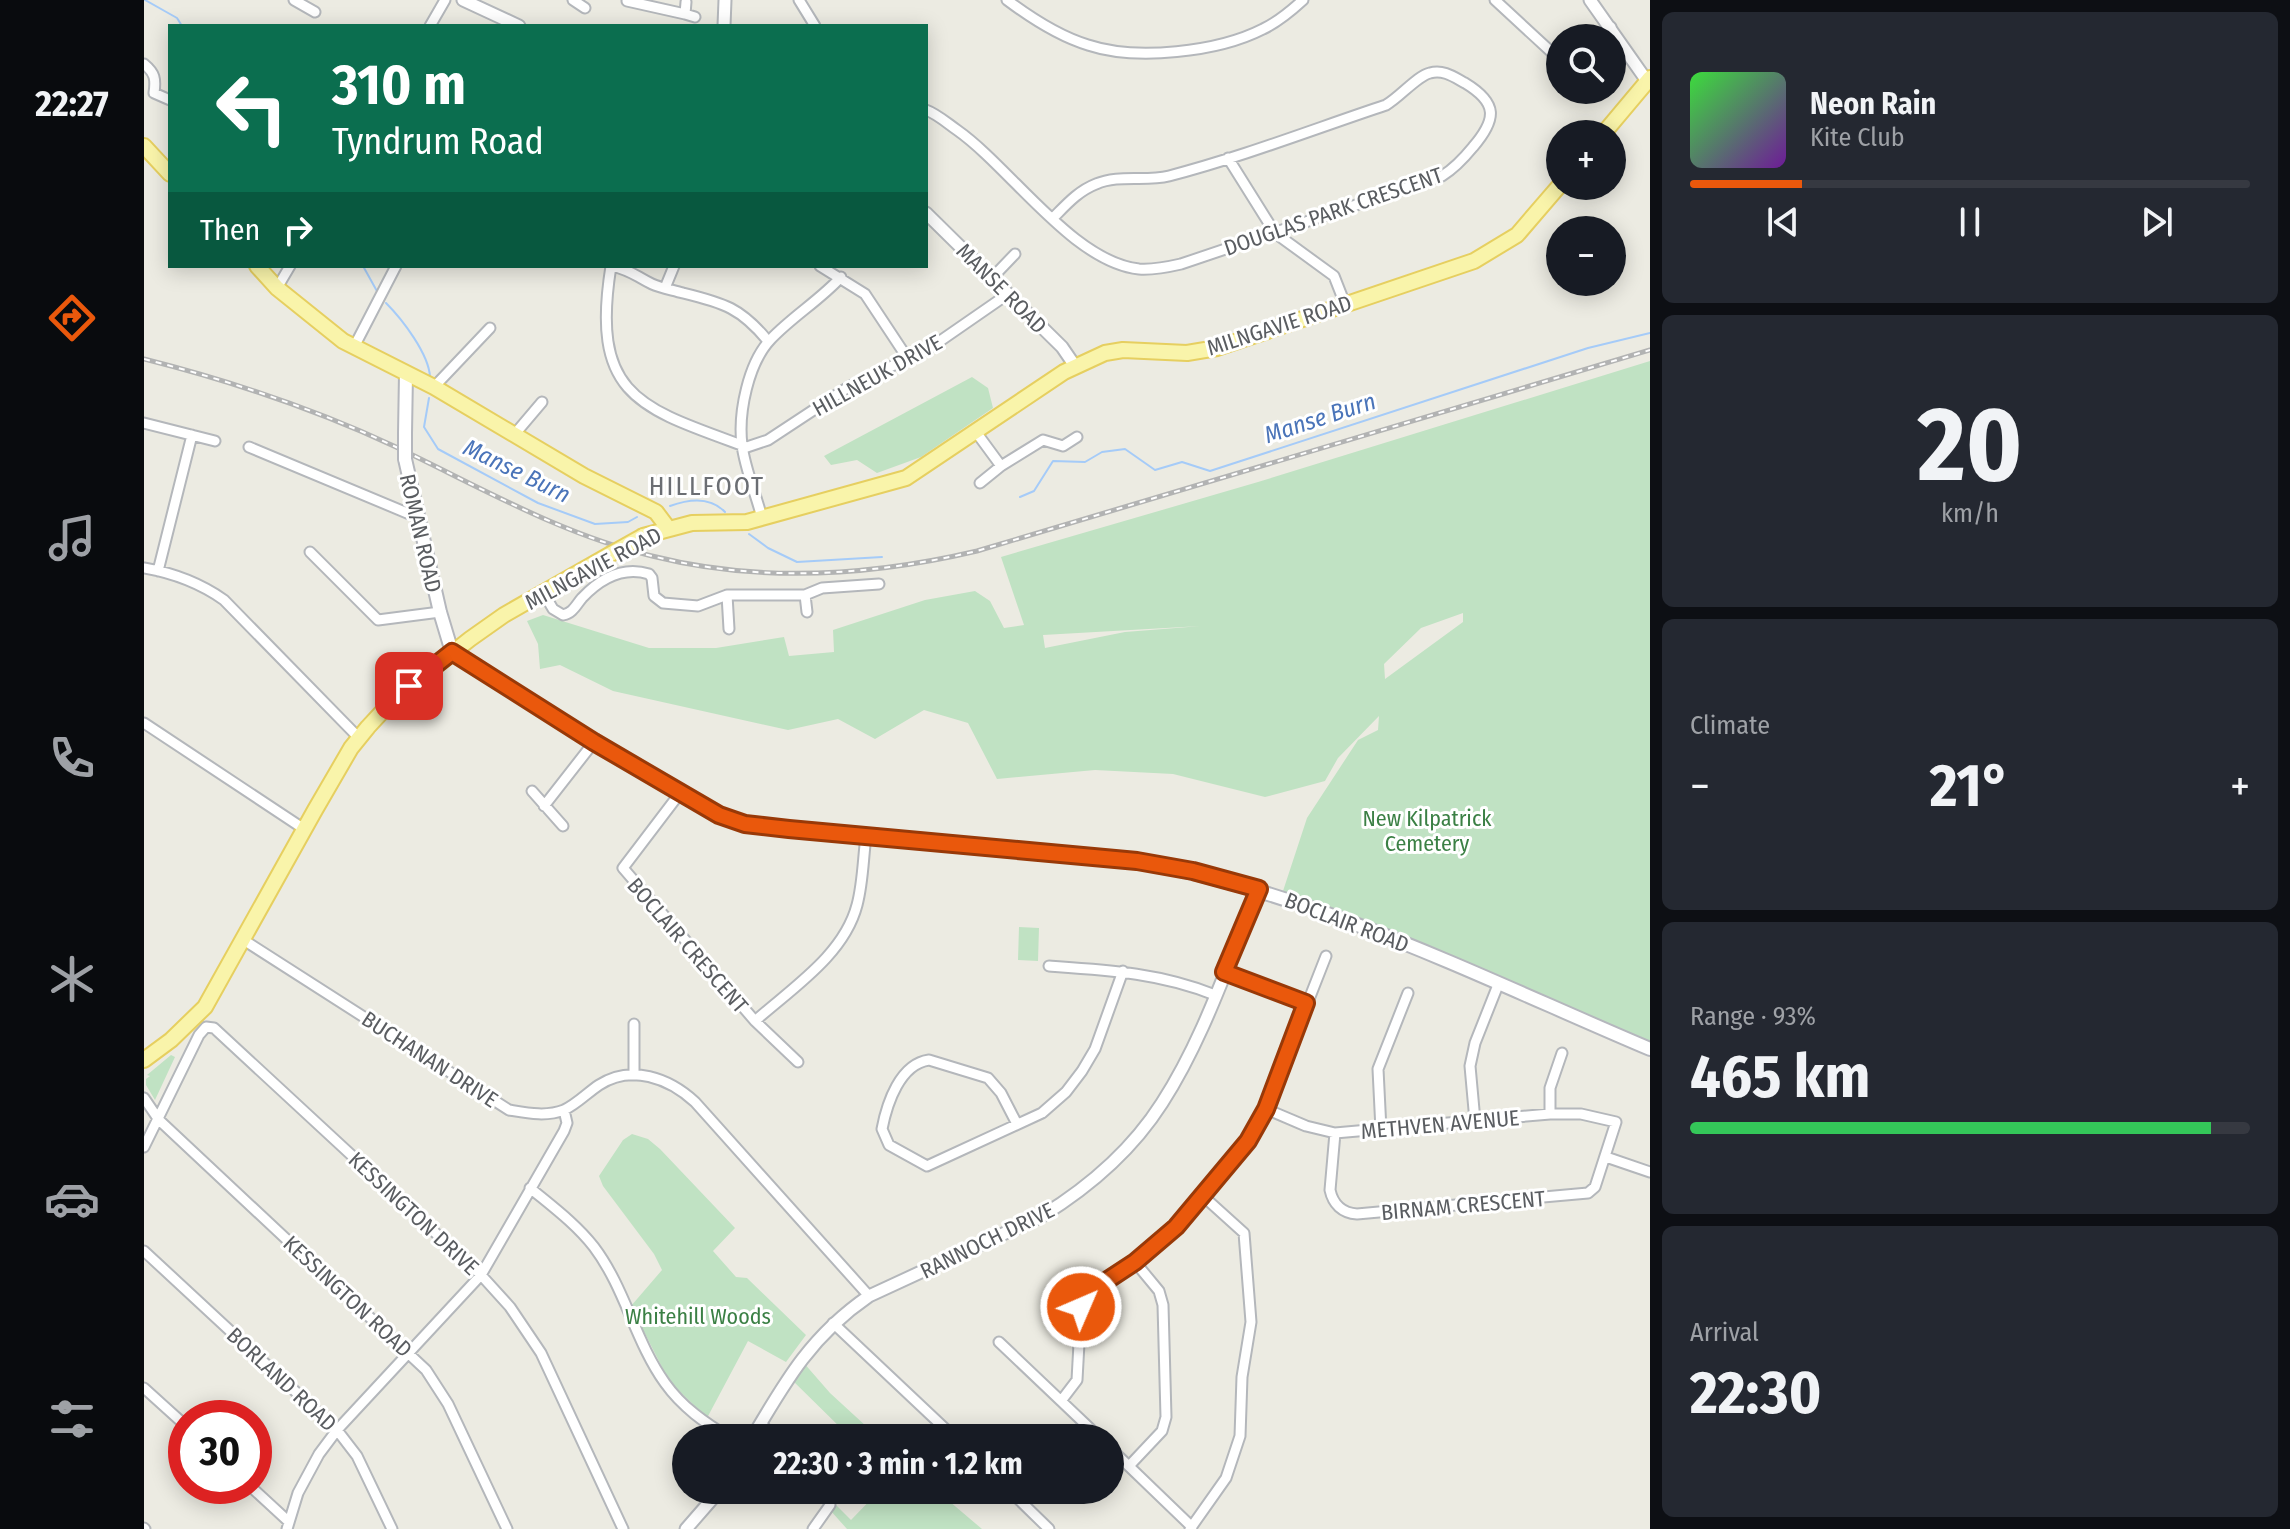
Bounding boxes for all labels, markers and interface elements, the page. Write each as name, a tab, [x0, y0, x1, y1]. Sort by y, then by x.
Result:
map controls	[1546, 24, 1626, 296]
button: search	[1546, 24, 1626, 104]
text: 310 m	[332, 52, 466, 119]
icon: left	[200, 56, 304, 160]
text: 22:27	[35, 82, 109, 126]
text: Neon Rain	[1810, 86, 1936, 122]
text: Tyndrum Road	[332, 120, 544, 164]
button: +	[1546, 120, 1626, 200]
text: Kite Club	[1810, 122, 1905, 153]
street label: DOUGLAS PARK CRESCENT	[1220, 161, 1447, 262]
icon: previous	[1761, 200, 1805, 244]
icon: pause	[1948, 200, 1992, 244]
icon: next	[2135, 200, 2179, 244]
icon: right	[276, 208, 320, 252]
text: Then	[200, 212, 260, 248]
button: −	[1546, 216, 1626, 296]
street label: MANSE ROAD	[951, 238, 1052, 339]
street label: MILNGAVIE ROAD	[1203, 289, 1355, 362]
icon: directions	[44, 290, 100, 346]
street label: HILLNEUK DRIVE	[808, 329, 947, 422]
text: 20	[1918, 383, 2022, 508]
water label: Manse Burn	[1261, 387, 1379, 449]
water label: Manse Burn	[459, 433, 575, 509]
street label: ROMAN ROAD	[394, 471, 447, 595]
district label: HILLFOOT	[649, 471, 765, 502]
text: km/h	[1941, 498, 1999, 529]
icon: music	[44, 510, 100, 566]
street label: MILNGAVIE ROAD	[520, 521, 666, 616]
pin	[375, 652, 443, 720]
icon: arrive	[387, 664, 431, 708]
text: Climate	[1690, 710, 1770, 741]
icon: phone	[44, 730, 100, 786]
text: 21°	[1930, 750, 2010, 822]
text: −	[1690, 760, 1710, 813]
text: +	[2230, 760, 2250, 813]
park label: New Kilpatrick Cemetery	[1362, 805, 1492, 857]
street label: BOCLAIR CRESCENT	[622, 872, 754, 1019]
street label: BOCLAIR ROAD	[1281, 886, 1413, 959]
icon: climate	[44, 951, 100, 1007]
text: Range · 93%	[1690, 1001, 1816, 1032]
street label: BUCHANAN DRIVE	[357, 1005, 503, 1113]
text: 465 km	[1690, 1041, 1870, 1113]
street label: METHVEN AVENUE	[1360, 1104, 1520, 1145]
street label: KESSINGTON DRIVE	[343, 1146, 484, 1281]
icon: car	[44, 1171, 100, 1227]
street label: BIRNAM CRESCENT	[1380, 1185, 1547, 1226]
street label: RANNOCH DRIVE	[916, 1196, 1059, 1285]
street label: KESSINGTON ROAD	[278, 1230, 418, 1363]
position arrow	[1039, 1265, 1123, 1349]
park label: Whitehill Woods	[625, 1303, 771, 1330]
text: Arrival	[1690, 1317, 1759, 1348]
street label: BORLAND ROAD	[221, 1322, 342, 1437]
text: 22:30	[1690, 1357, 1821, 1429]
icon: filters	[44, 1391, 100, 1447]
speed limit sign: 30	[168, 1400, 272, 1504]
text: 22:30 · 3 min · 1.2 km	[773, 1446, 1023, 1482]

